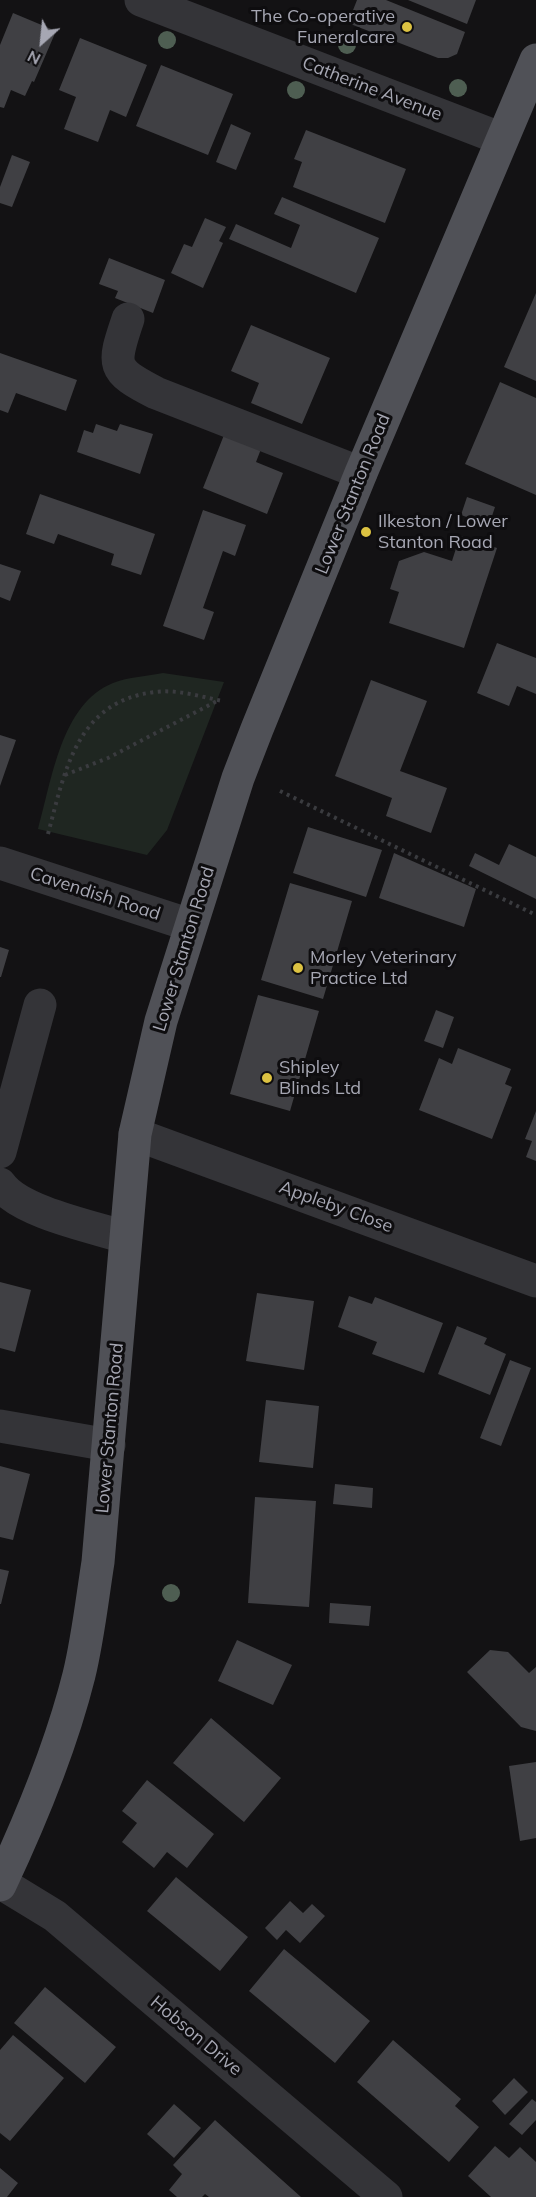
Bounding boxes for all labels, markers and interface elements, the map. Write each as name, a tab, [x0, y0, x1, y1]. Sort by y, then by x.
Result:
place label: The Co-operative Funeralcare	[251, 6, 395, 48]
north arrow	[12, 12, 72, 72]
marker: The Co-operative Funeralcare	[400, 20, 414, 34]
text: N	[24, 46, 44, 70]
street label: Catherine Avenue	[299, 52, 445, 126]
street label: Lower Stanton Road	[311, 411, 395, 577]
place label: Ilkeston / Lower Stanton Road	[378, 511, 508, 554]
marker: Ilkeston / Lower Stanton Road	[359, 525, 373, 539]
street label: Cavendish Road	[27, 863, 163, 925]
street label: Lower Stanton Road	[149, 864, 219, 1034]
place label: Morley Veterinary Practice Ltd	[310, 947, 457, 990]
marker: Morley Veterinary Practice Ltd	[291, 961, 305, 975]
place label: Shipley Blinds Ltd	[279, 1057, 361, 1100]
marker: Shipley Blinds Ltd	[260, 1071, 274, 1085]
street label: Appleby Close	[276, 1176, 396, 1238]
street label: Lower Stanton Road	[92, 1342, 128, 1514]
street label: Hobson Drive	[146, 1991, 246, 2081]

